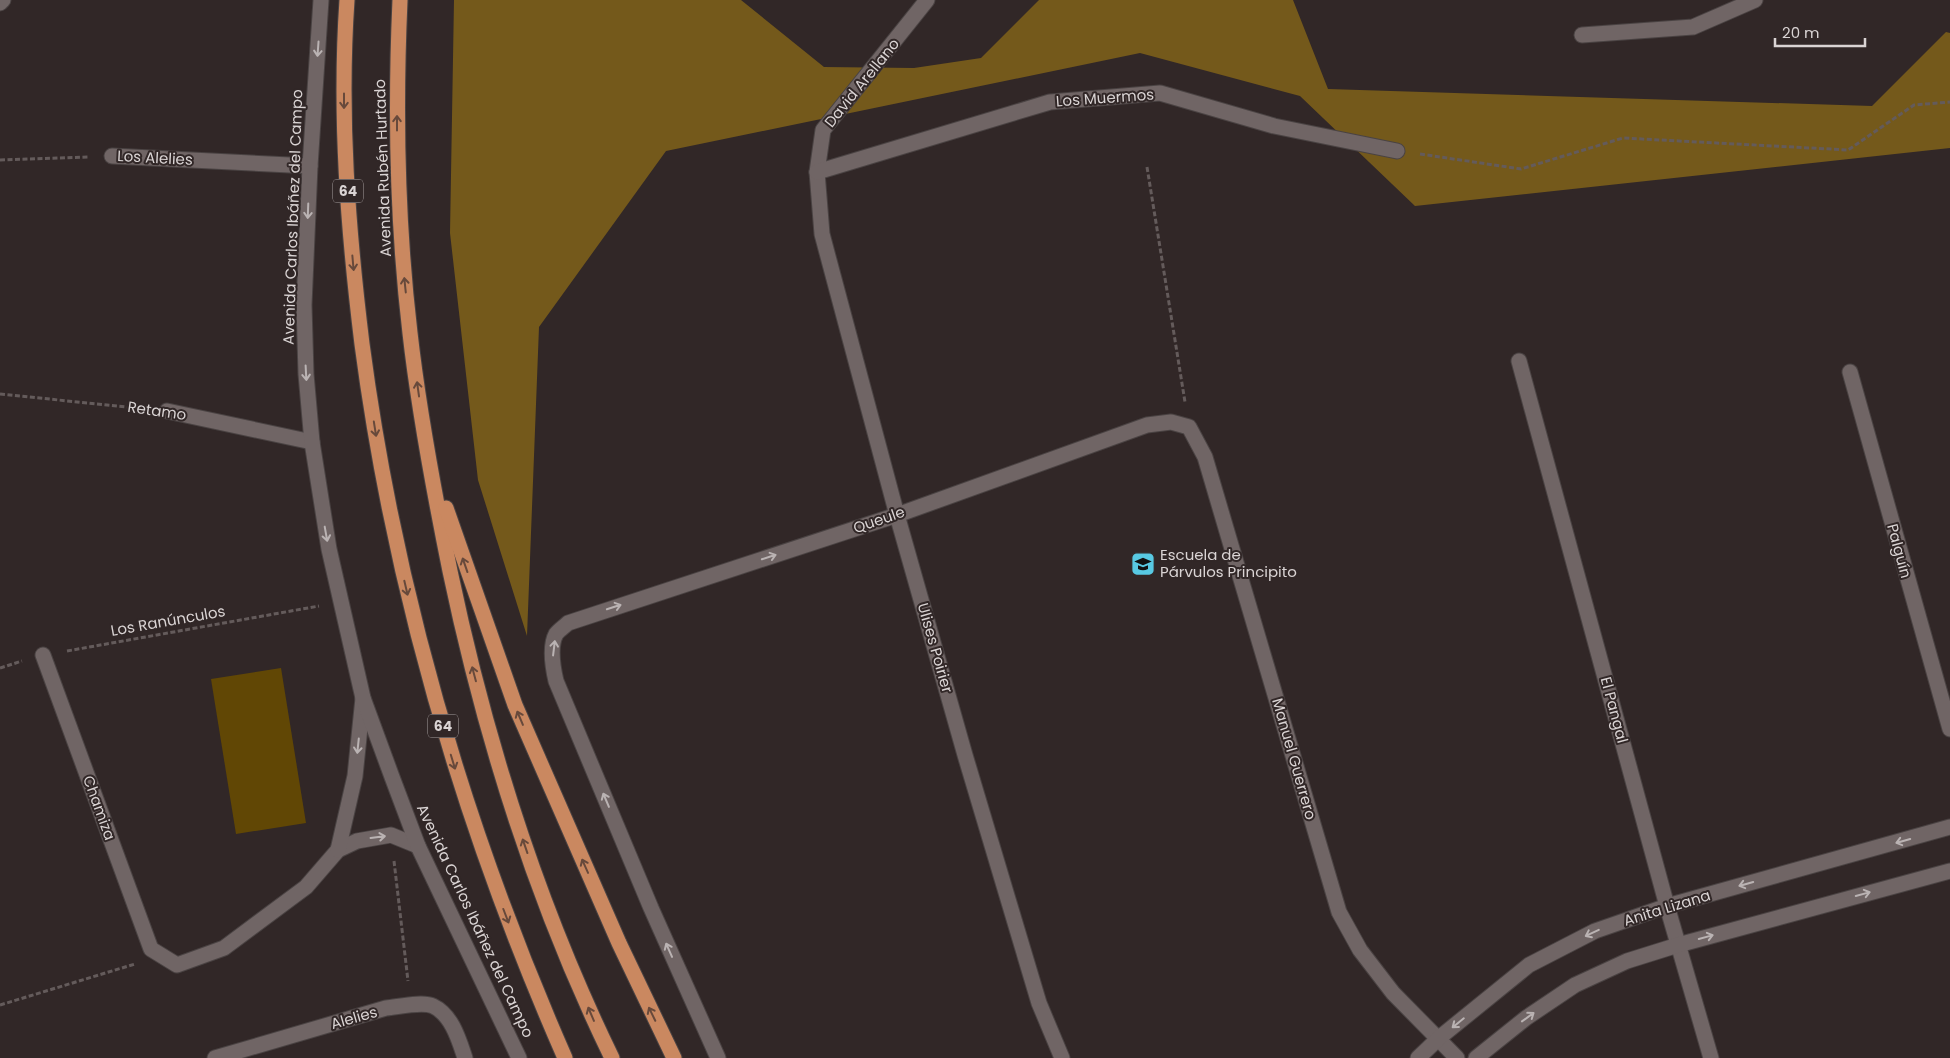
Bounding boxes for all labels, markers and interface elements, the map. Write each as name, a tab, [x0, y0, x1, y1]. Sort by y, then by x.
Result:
scale bar	[1775, 15, 1865, 47]
text: 20 m	[1782, 22, 1820, 43]
street label: David Arellano	[819, 34, 904, 132]
one-way arrow	[313, 40, 322, 56]
street label: Avenida Rubén Hurtado	[369, 79, 396, 257]
street label: Los Muermos	[1055, 84, 1155, 111]
street label: Avenida Carlos Ibáñez del Campo	[278, 89, 307, 345]
one-way arrow	[339, 92, 349, 109]
one-way arrow	[392, 115, 402, 132]
street label: Los Alelies	[117, 145, 193, 170]
road number: 64	[333, 180, 363, 202]
one-way arrow	[303, 202, 313, 219]
one-way arrow	[348, 255, 358, 271]
one-way arrow	[400, 277, 410, 293]
one-way arrow	[302, 365, 311, 381]
one-way arrow	[413, 382, 423, 398]
street label: Retamo	[126, 396, 188, 425]
one-way arrow	[370, 421, 380, 437]
street label: Queule	[850, 501, 907, 538]
street label: Palguín	[1882, 521, 1917, 580]
one-way arrow	[322, 526, 332, 542]
place label: Escuela de Párvulos Principito	[1160, 544, 1297, 582]
school or university icon: Escuela de Párvulos Principito	[1130, 551, 1156, 577]
one-way arrow	[760, 552, 776, 561]
one-way arrow	[460, 557, 469, 573]
one-way arrow	[402, 580, 411, 596]
street label: Los Ranúnculos	[109, 600, 227, 641]
street label: Ulises Poirier	[913, 600, 958, 696]
one-way arrow	[606, 602, 622, 612]
one-way arrow	[549, 640, 559, 656]
one-way arrow	[469, 666, 478, 682]
street label: El Pangal	[1596, 674, 1633, 745]
street label: Manuel Guerrero	[1267, 696, 1322, 822]
one-way arrow	[515, 711, 525, 726]
road number: 64	[428, 714, 458, 738]
one-way arrow	[353, 738, 363, 754]
one-way arrow	[449, 754, 459, 770]
street label: Chamiza	[78, 773, 121, 843]
one-way arrow	[600, 793, 610, 808]
street label: Avenida Carlos Ibáñez del Campo	[412, 801, 539, 1041]
one-way arrow	[369, 832, 385, 842]
one-way arrow	[1895, 836, 1911, 846]
one-way arrow	[520, 839, 529, 855]
one-way arrow	[580, 859, 590, 874]
one-way arrow	[1739, 880, 1755, 889]
street label: Anita Lizana	[1621, 884, 1713, 931]
one-way arrow	[1855, 889, 1871, 899]
one-way arrow	[502, 908, 511, 923]
one-way arrow	[1585, 929, 1600, 938]
one-way arrow	[1698, 932, 1714, 941]
one-way arrow	[664, 943, 674, 958]
street label: Alelies	[328, 1001, 380, 1034]
one-way arrow	[586, 1007, 596, 1022]
one-way arrow	[647, 1007, 657, 1022]
one-way arrow	[1521, 1012, 1535, 1022]
one-way arrow	[1451, 1018, 1464, 1029]

